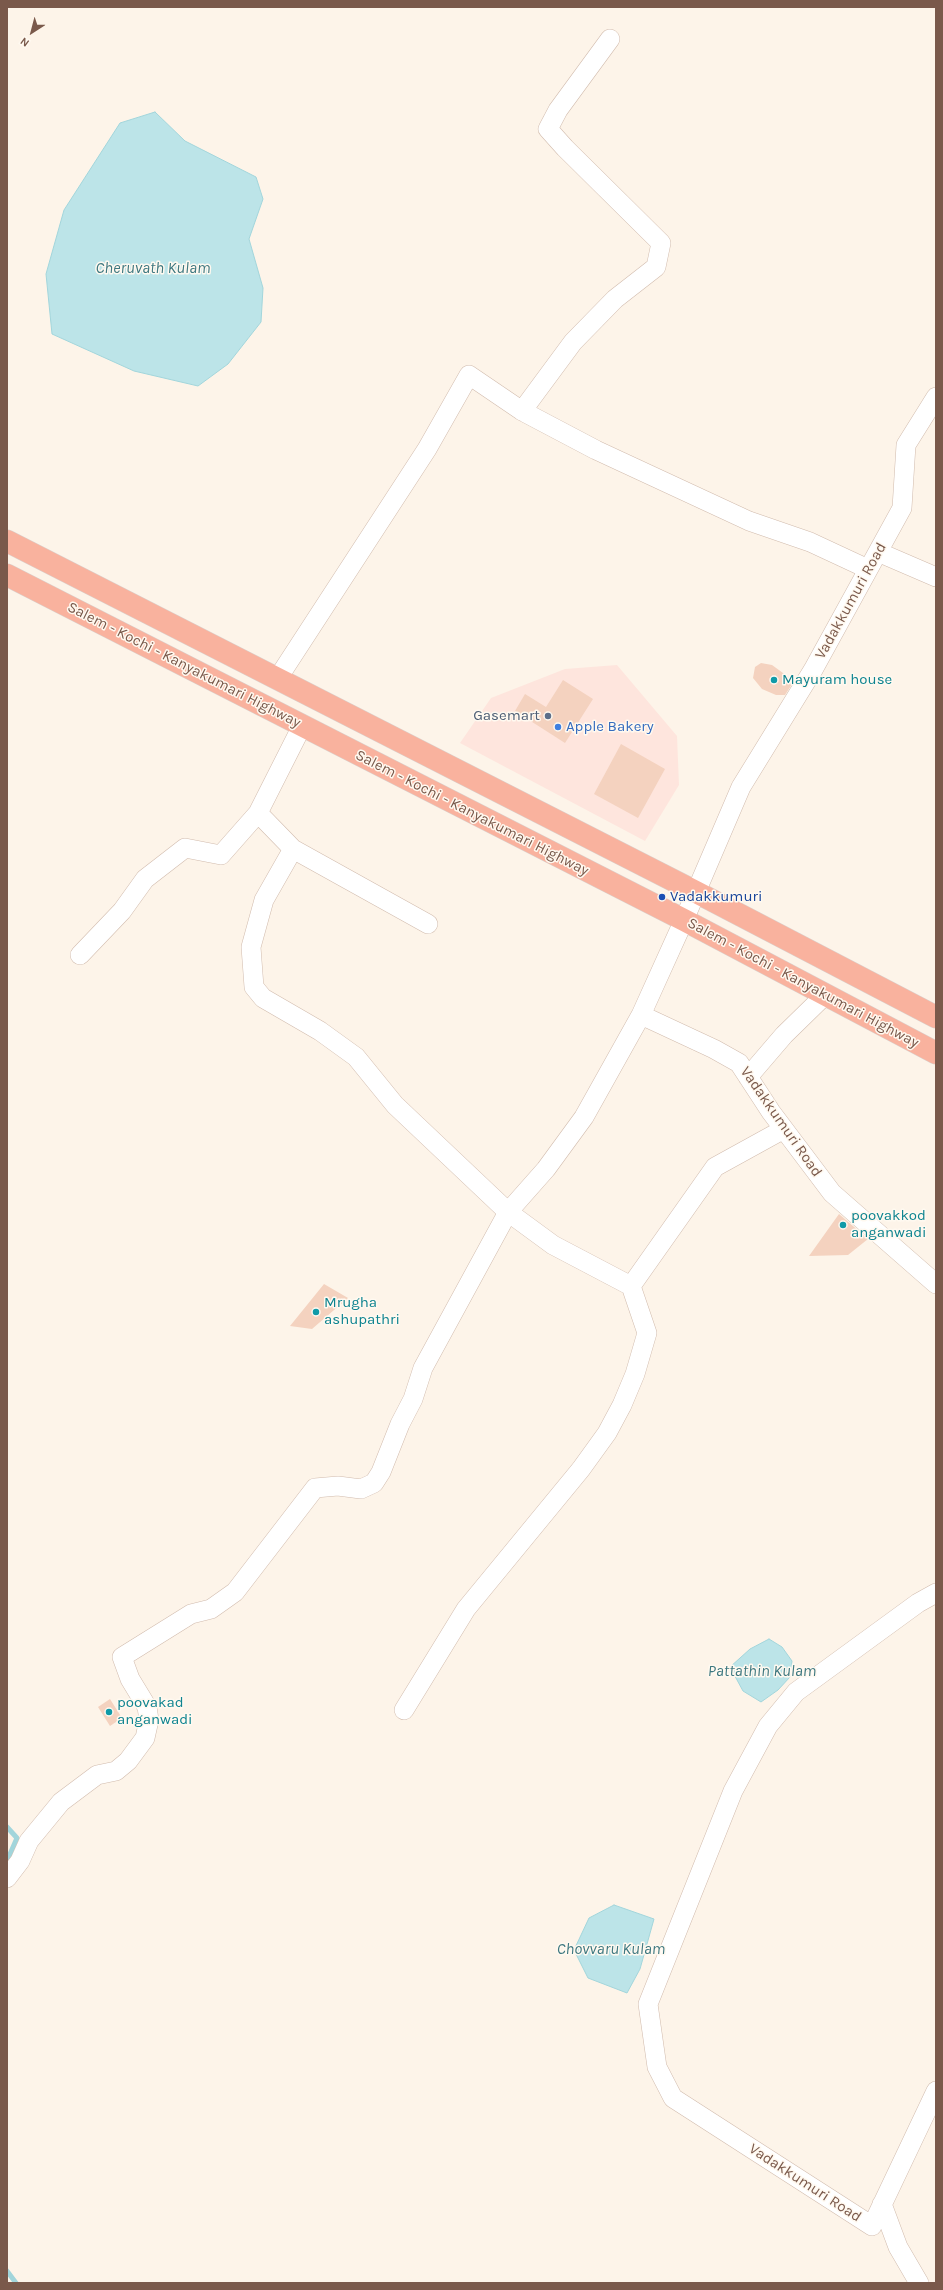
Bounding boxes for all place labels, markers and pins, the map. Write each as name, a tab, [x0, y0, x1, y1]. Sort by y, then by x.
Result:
place label: Mayuram house	[782, 671, 892, 689]
marker: Mayuram house	[769, 675, 779, 685]
place label: Gasemart	[473, 707, 540, 725]
marker: Gasemart	[543, 711, 553, 721]
place label: Apple Bakery	[566, 718, 654, 736]
marker: Apple Bakery	[553, 722, 563, 732]
place label: Vadakkumuri	[670, 888, 762, 906]
marker: Vadakkumuri	[657, 892, 667, 902]
place label: poovakkod anganwadi	[851, 1207, 927, 1242]
marker: poovakkod anganwadi	[838, 1220, 848, 1230]
place label: Mrugha ashupathri	[324, 1294, 400, 1329]
marker: Mrugha ashupathri	[311, 1307, 321, 1317]
place label: poovakad anganwadi	[117, 1694, 193, 1729]
marker: poovakad anganwadi	[104, 1707, 114, 1717]

